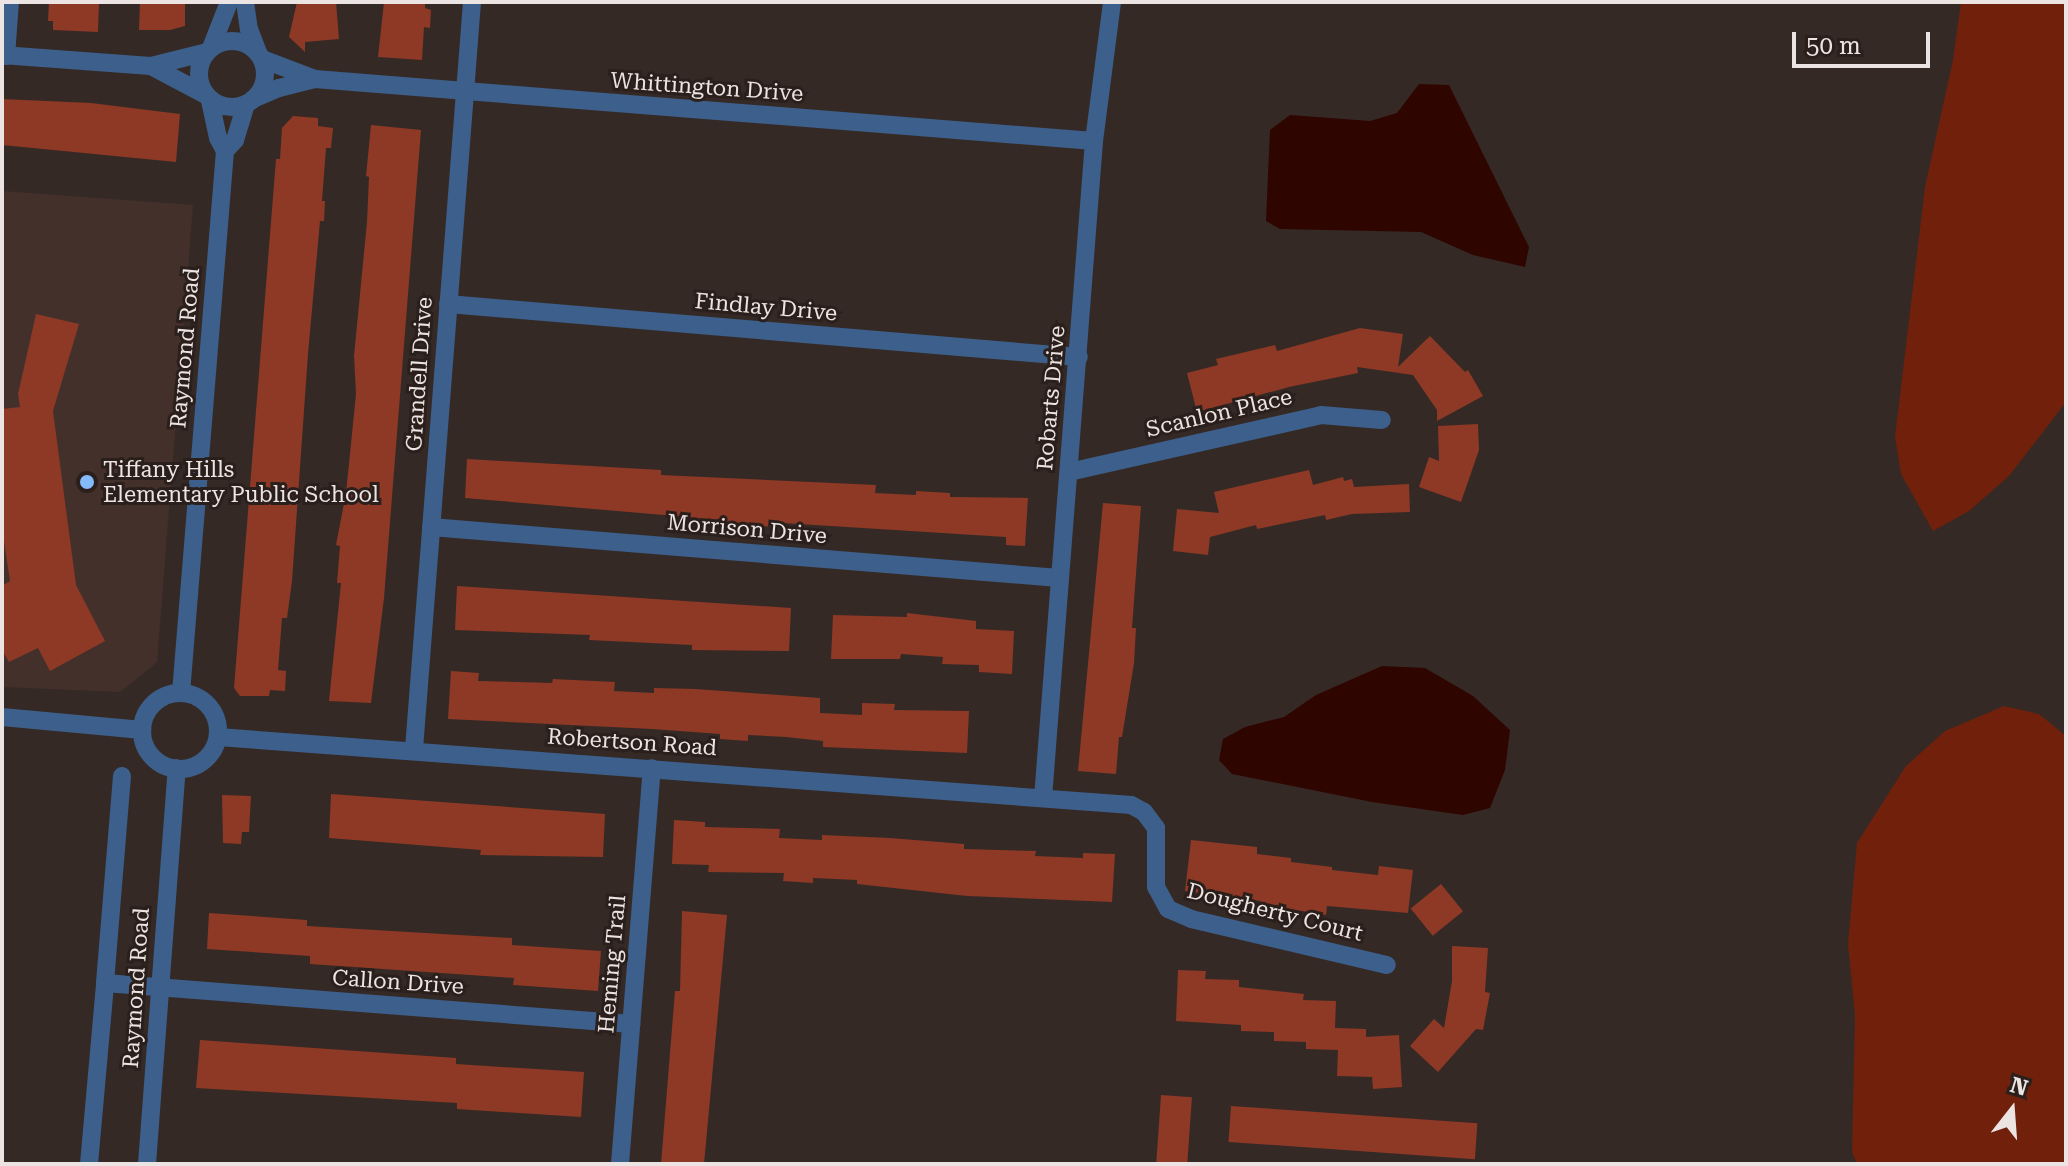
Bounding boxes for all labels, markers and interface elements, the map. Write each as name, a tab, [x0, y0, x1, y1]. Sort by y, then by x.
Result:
scale bar	[1796, 16, 1934, 66]
text: 50 m	[1806, 32, 1861, 60]
street label: Whittington Drive	[610, 67, 804, 107]
street label: Raymond Road	[165, 267, 205, 429]
street label: Findlay Drive	[694, 288, 838, 326]
street label: Grandell Drive	[400, 296, 438, 452]
street label: Robarts Drive	[1032, 324, 1070, 472]
street label: Scanlon Place	[1143, 383, 1295, 443]
place label: Tiffany Hills Elementary Public School	[103, 456, 379, 508]
marker: Tiffany Hills Elementary Public School	[78, 473, 96, 491]
street label: Morrison Drive	[666, 509, 828, 549]
street label: Robertson Road	[546, 723, 718, 761]
street label: Dougherty Court	[1184, 877, 1366, 947]
street label: Heming Trail	[593, 894, 631, 1034]
street label: Raymond Road	[117, 907, 155, 1069]
street label: Callon Drive	[331, 964, 465, 1000]
north arrow	[1972, 1070, 2052, 1150]
text: N	[2007, 1072, 2031, 1101]

